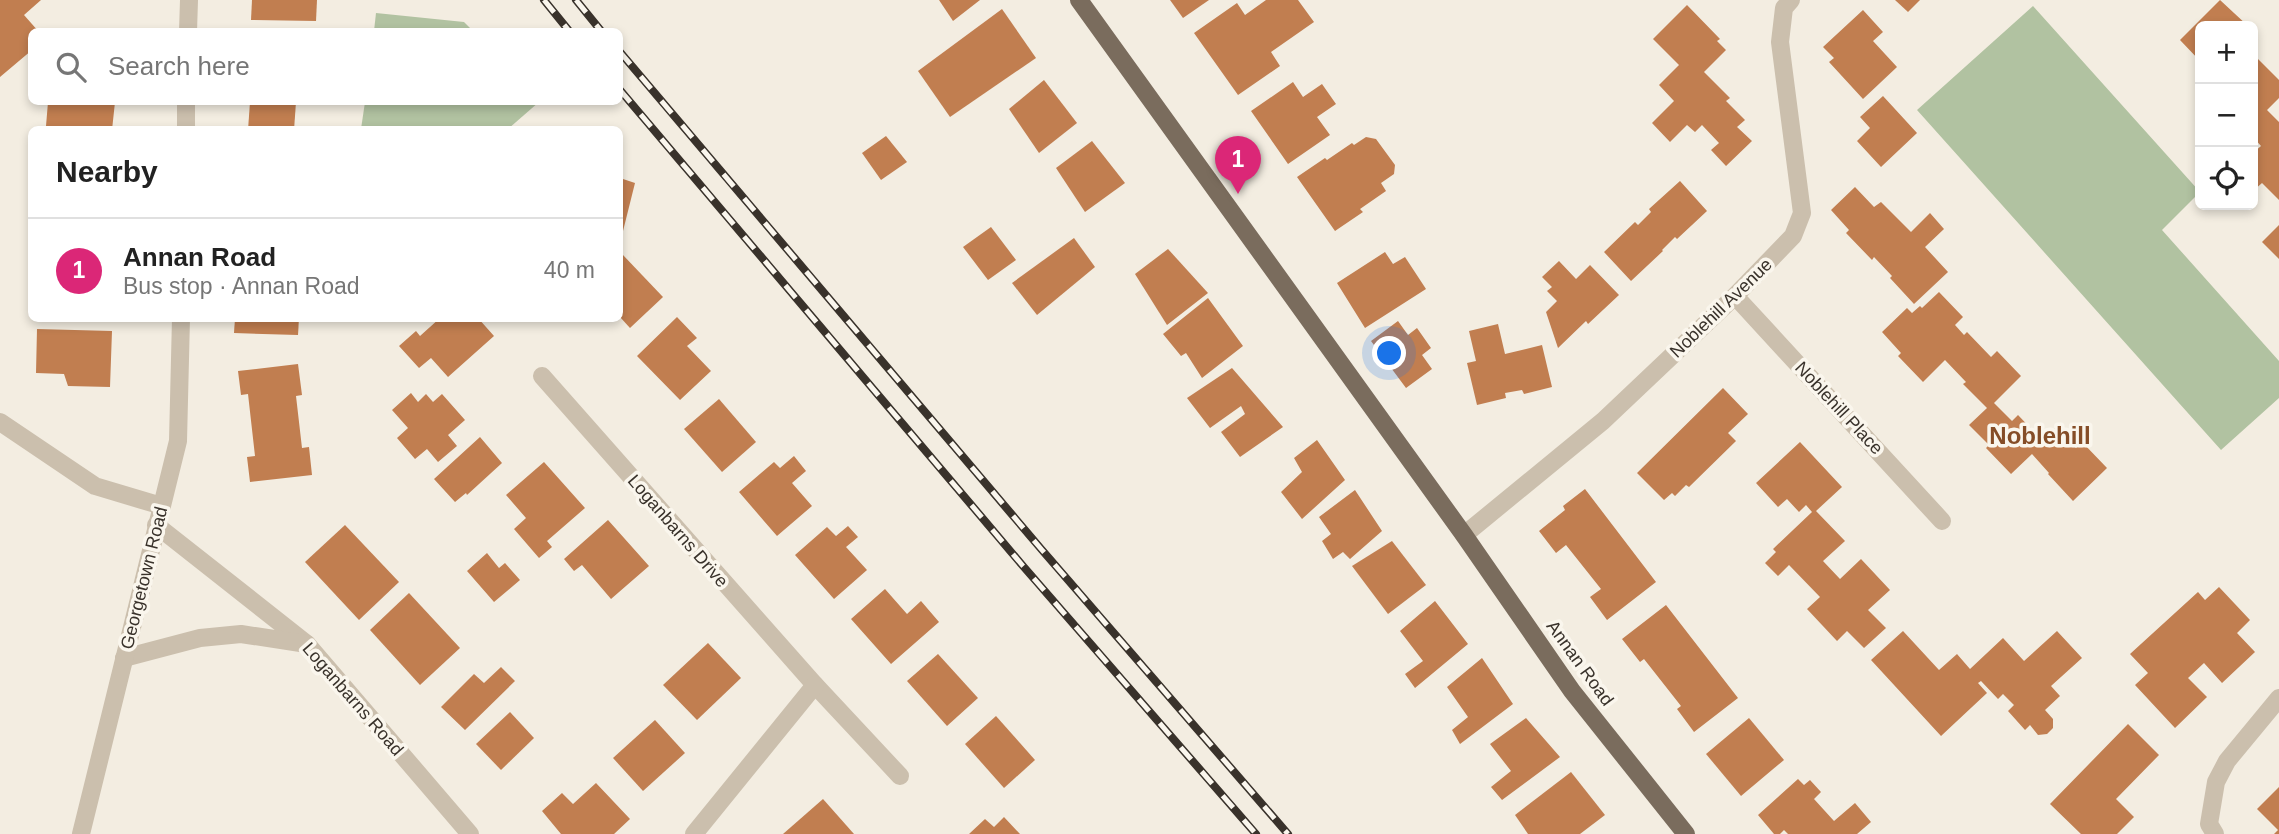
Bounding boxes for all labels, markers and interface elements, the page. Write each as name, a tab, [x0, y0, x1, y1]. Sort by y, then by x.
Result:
map controls	[2195, 21, 2258, 210]
button: +	[2195, 21, 2258, 84]
search box	[28, 28, 623, 105]
icon: search	[52, 48, 90, 86]
text: Search here	[108, 51, 250, 81]
button: −	[2195, 84, 2258, 147]
pin: 1	[1215, 136, 1261, 194]
button: locate	[2195, 147, 2258, 210]
text: Nearby	[56, 155, 158, 188]
text: Annan Road	[123, 242, 276, 272]
street label: Noblehill Avenue	[1666, 254, 1776, 362]
text: 1	[73, 257, 85, 283]
text: 40 m	[544, 257, 595, 283]
text: Bus stop · Annan Road	[123, 273, 360, 299]
your location	[1372, 336, 1406, 370]
street label: Noblehill Place	[1791, 358, 1887, 458]
district label: Noblehill	[1989, 422, 2091, 449]
street label: Loganbarns Drive	[624, 471, 732, 591]
street label: Georgetown Road	[117, 505, 171, 651]
street label: Annan Road	[1542, 617, 1618, 709]
street label: Loganbarns Road	[299, 638, 407, 760]

